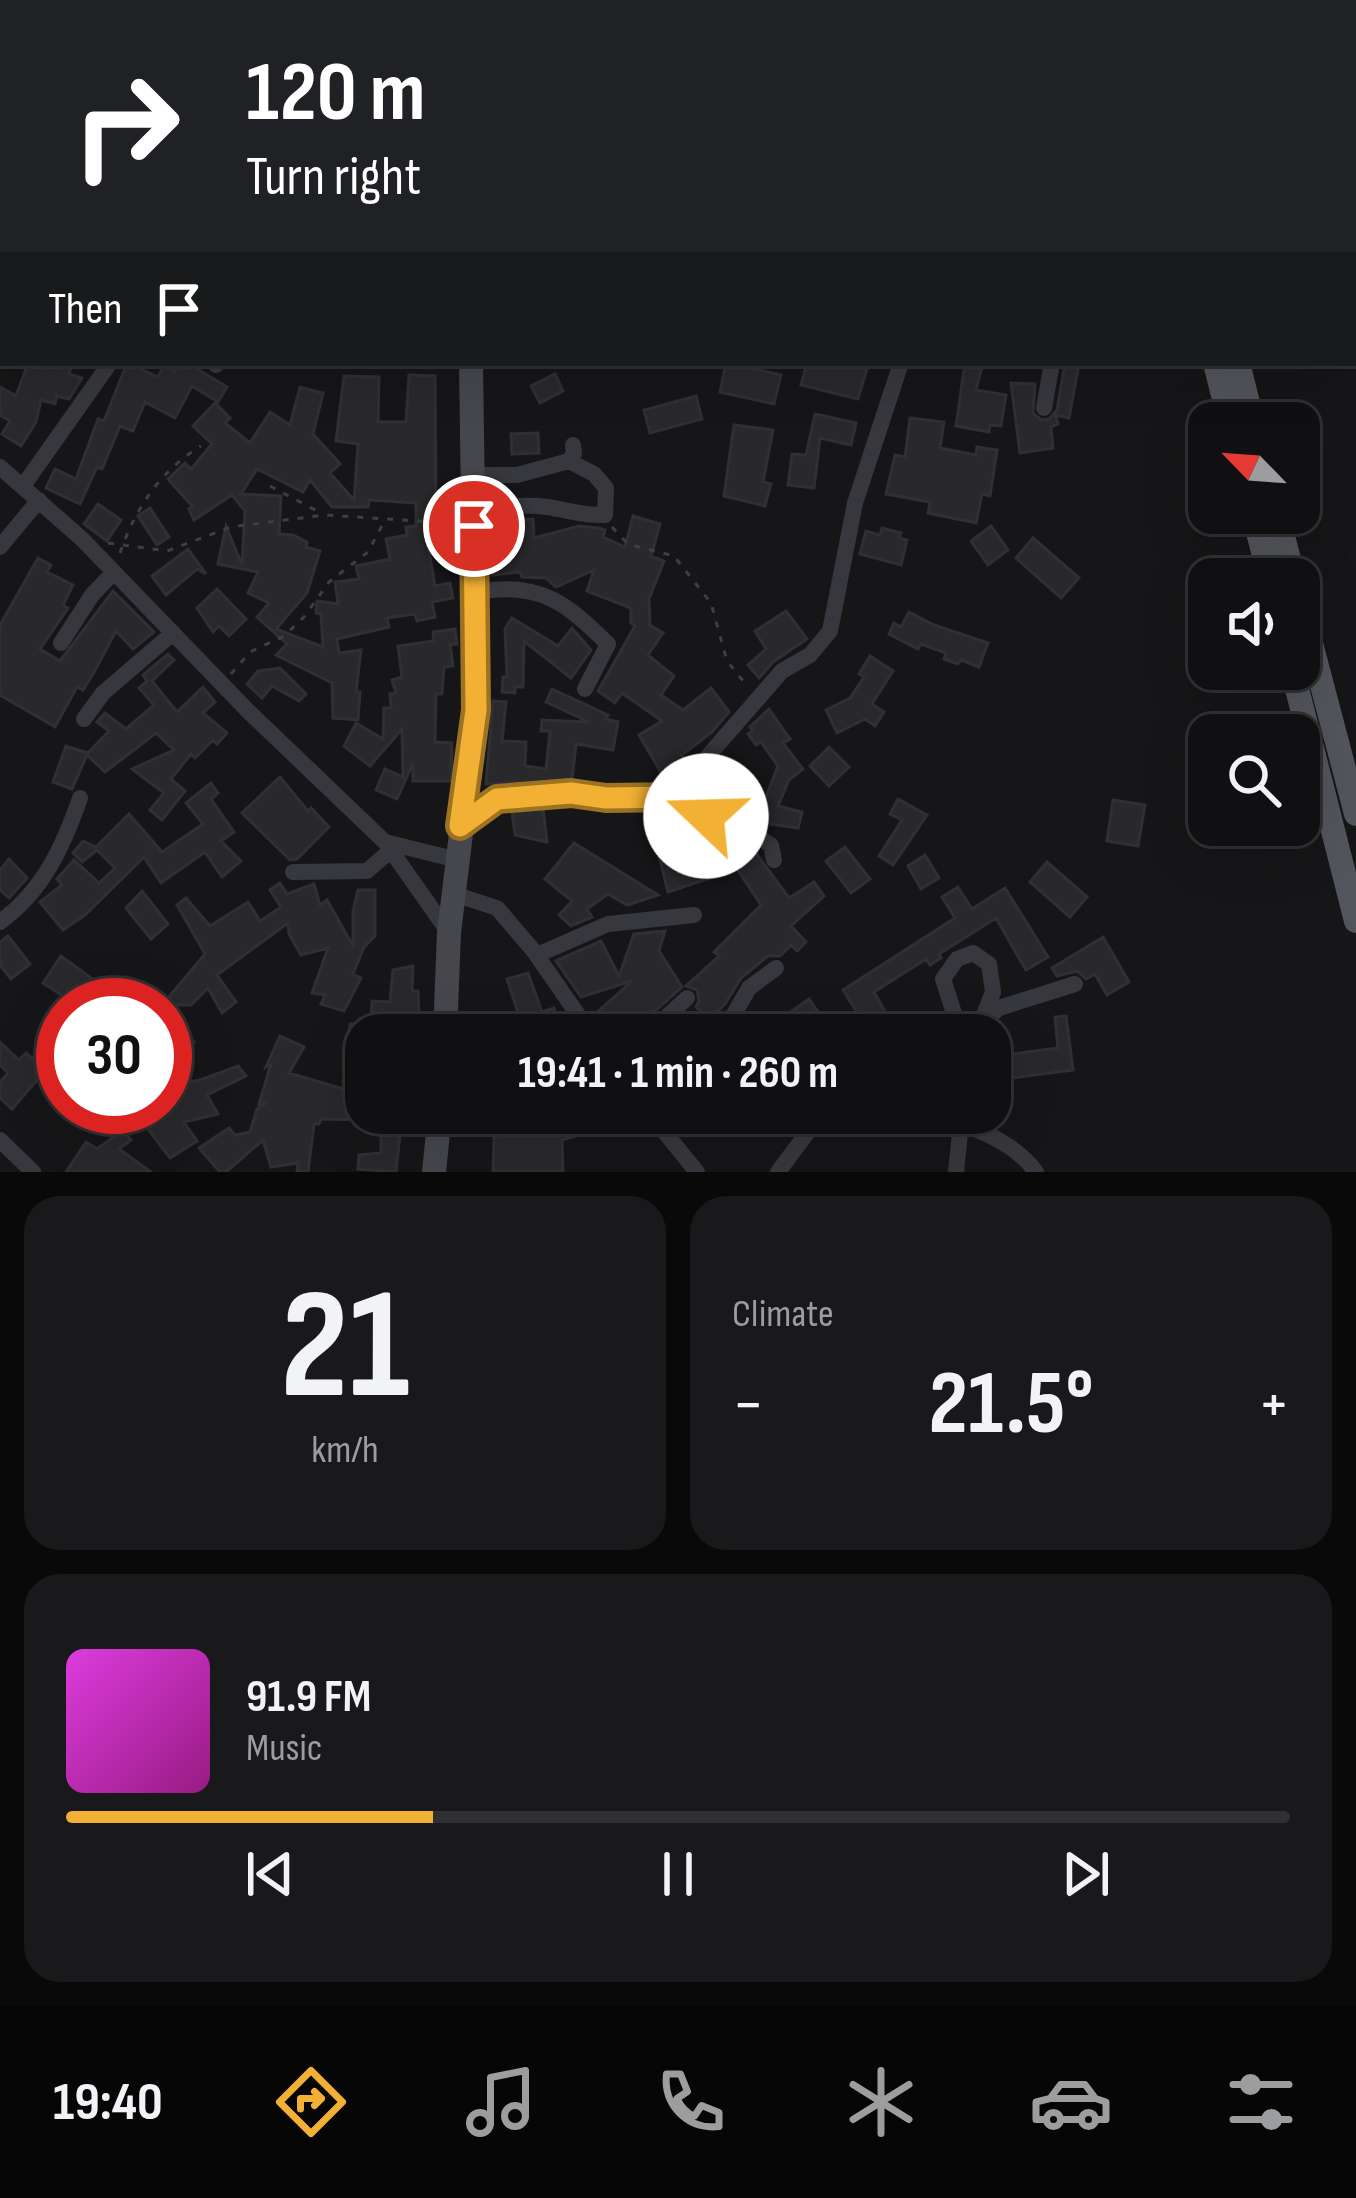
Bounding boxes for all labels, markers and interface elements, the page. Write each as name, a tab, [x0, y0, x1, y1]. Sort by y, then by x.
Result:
text: 120 m	[246, 43, 425, 144]
icon: right	[48, 48, 204, 204]
text: Turn right	[246, 145, 421, 210]
icon: arrive	[146, 276, 212, 342]
text: Then	[48, 282, 122, 337]
north arrow	[1188, 402, 1320, 534]
map controls	[1188, 402, 1320, 846]
pin	[423, 475, 525, 577]
icon: arrive	[441, 493, 507, 559]
button: sound	[1188, 558, 1320, 690]
button: search	[1188, 714, 1320, 846]
position arrow	[643, 753, 769, 879]
speed limit sign: 30	[36, 978, 192, 1134]
text: 19:41 · 1 min · 260 m	[518, 1046, 838, 1101]
text: 21	[280, 1255, 410, 1442]
text: Climate	[732, 1291, 834, 1338]
text: 21.5°	[928, 1351, 1094, 1459]
text: −	[732, 1366, 764, 1445]
text: +	[1258, 1366, 1290, 1445]
text: km/h	[311, 1427, 379, 1474]
text: 91.9 FM	[246, 1670, 371, 1725]
text: Music	[246, 1725, 322, 1772]
icon: previous	[237, 1841, 303, 1907]
icon: pause	[645, 1841, 711, 1907]
icon: next	[1053, 1841, 1119, 1907]
icon: directions	[269, 2060, 353, 2144]
icon: music	[459, 2060, 543, 2144]
icon: phone	[649, 2060, 733, 2144]
icon: climate	[839, 2060, 923, 2144]
icon: car	[1029, 2060, 1113, 2144]
icon: filters	[1219, 2060, 1303, 2144]
text: 19:40	[53, 2070, 163, 2135]

